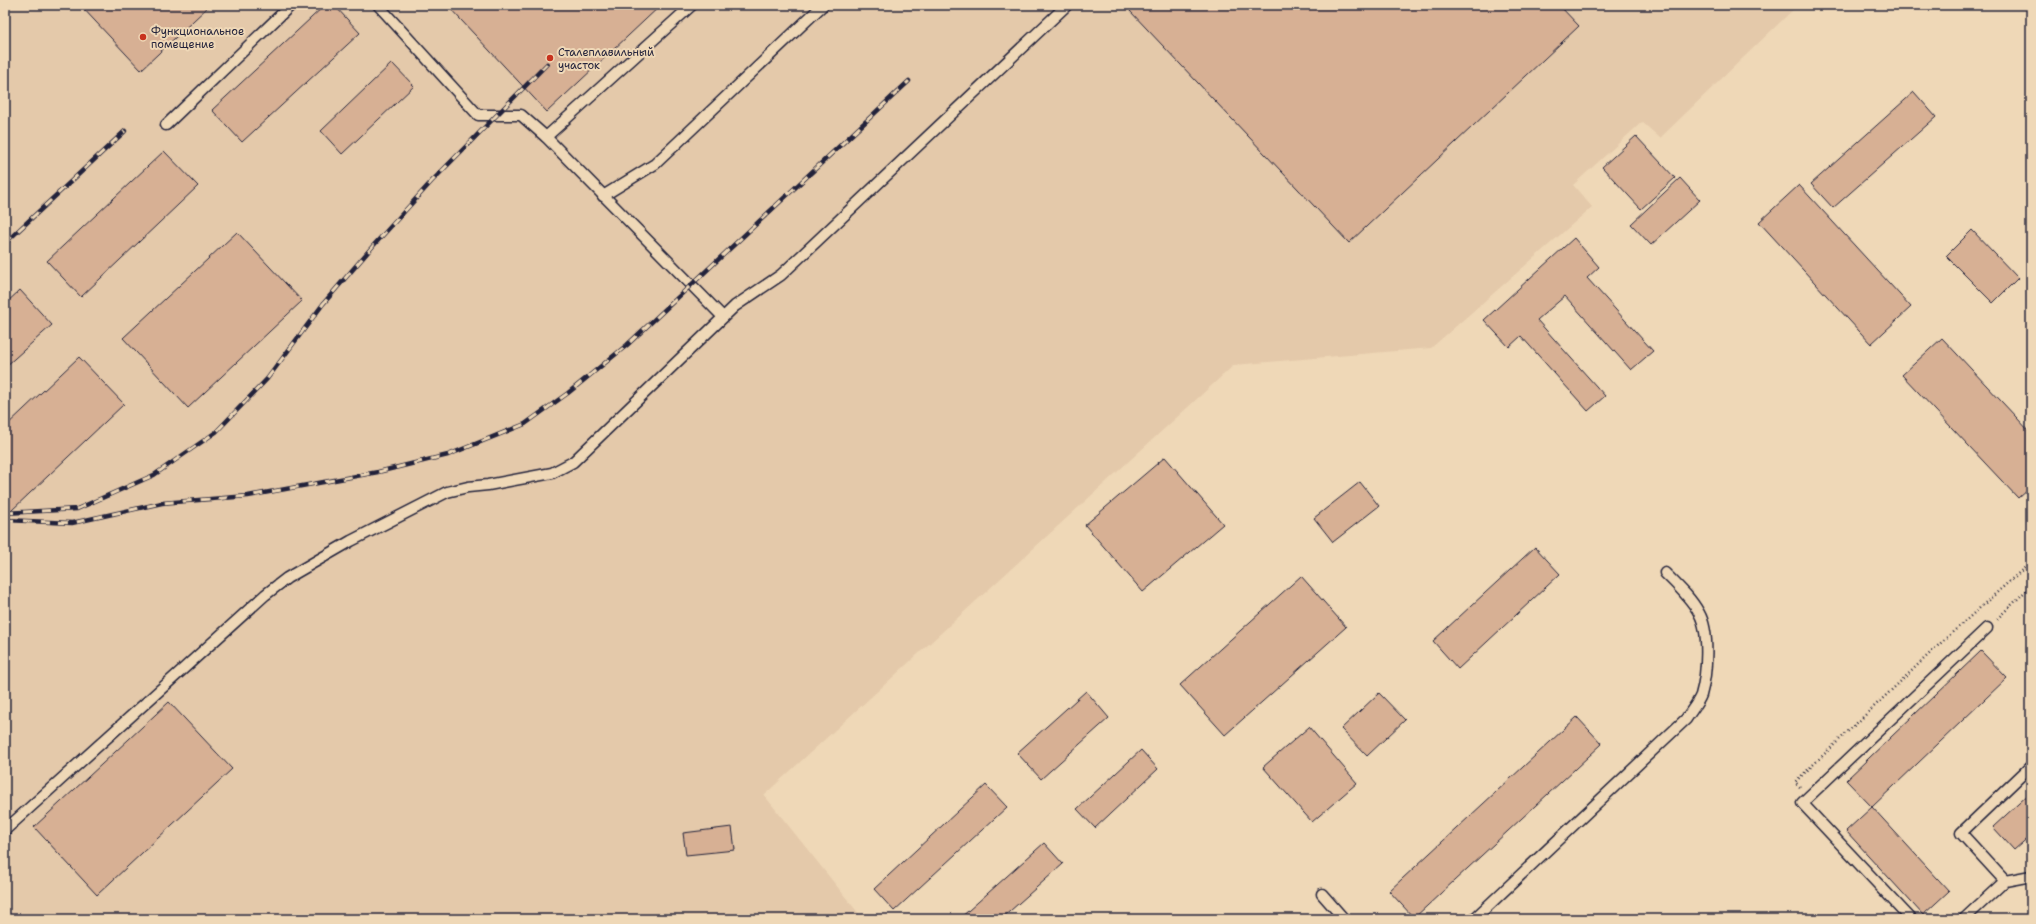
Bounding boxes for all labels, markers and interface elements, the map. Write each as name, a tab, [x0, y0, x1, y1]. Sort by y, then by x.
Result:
place label: Функциональное помещение	[151, 24, 244, 52]
marker: Функциональное помещение	[138, 32, 148, 42]
place label: Сталеплавильный участок	[558, 45, 654, 73]
marker: Сталеплавильный участок	[545, 53, 555, 63]

